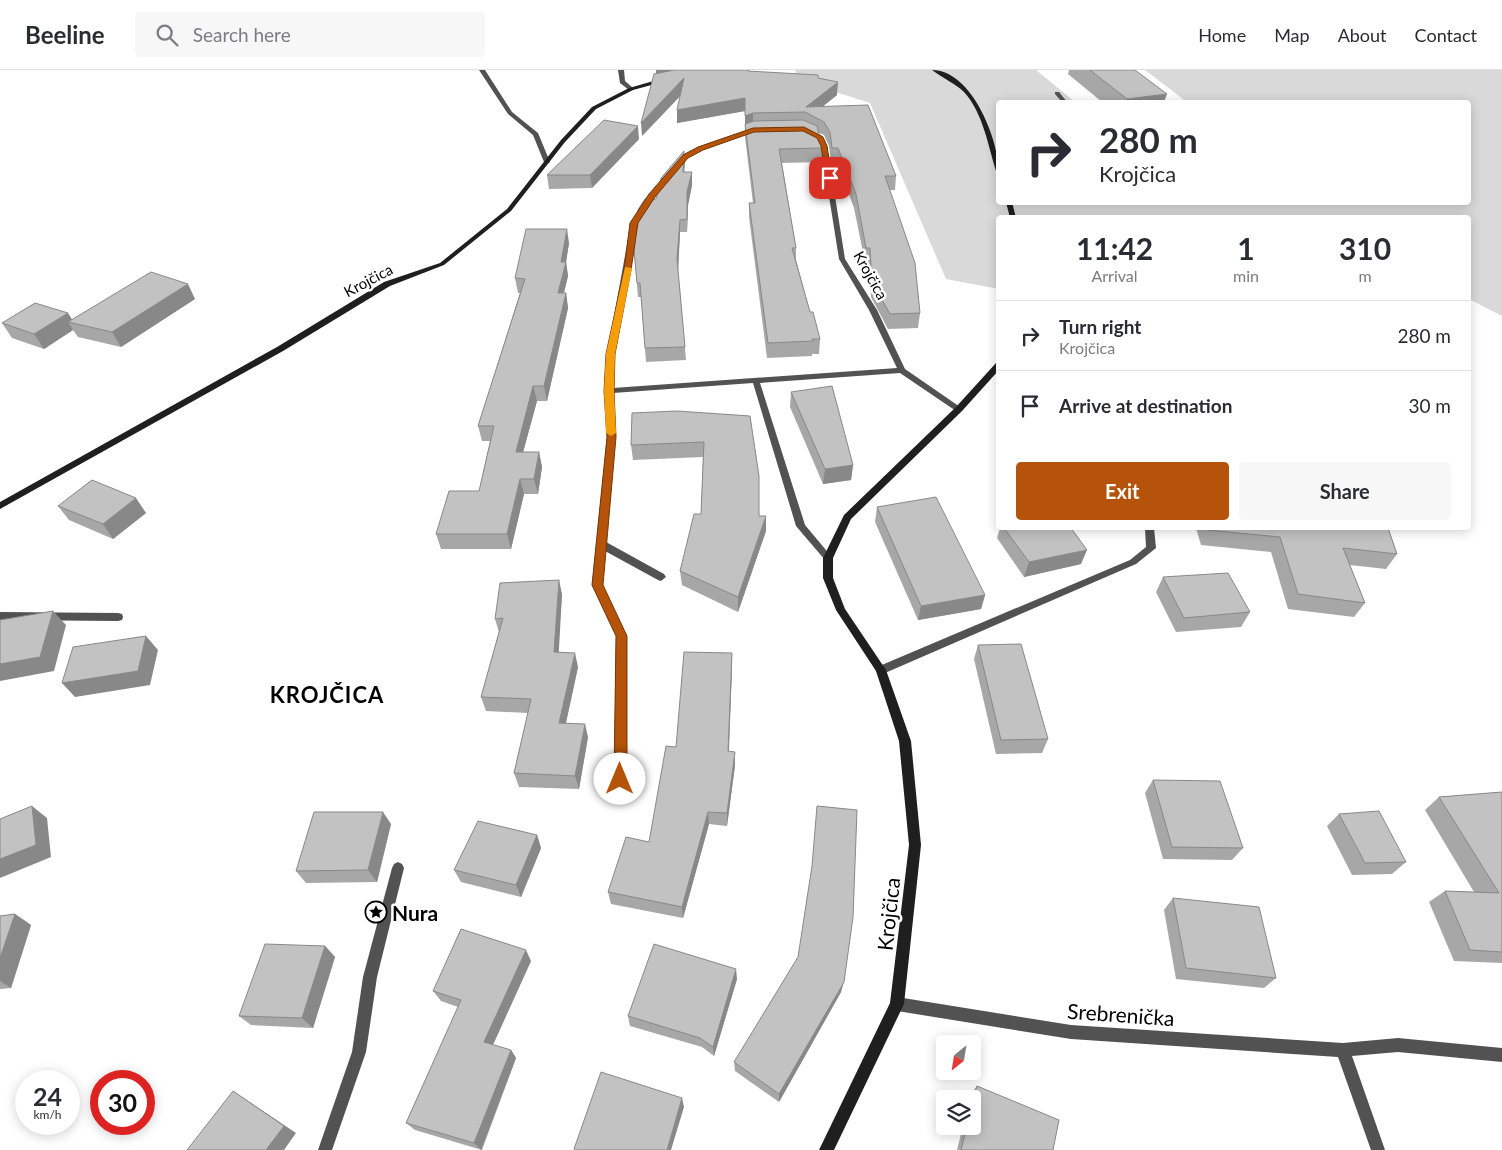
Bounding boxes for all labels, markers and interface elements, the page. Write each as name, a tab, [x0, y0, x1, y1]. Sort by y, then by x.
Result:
search box	[135, 12, 485, 57]
text: Beeline	[25, 20, 105, 49]
icon: search	[153, 21, 181, 49]
text: Search here	[193, 23, 291, 46]
text: Home	[1198, 24, 1246, 46]
text: Map	[1274, 24, 1310, 46]
text: About	[1338, 24, 1387, 46]
text: Contact	[1415, 24, 1477, 46]
text: 280 m	[1099, 118, 1198, 160]
icon: right	[1016, 120, 1081, 185]
pin	[809, 157, 851, 199]
text: Krojčica	[1099, 160, 1176, 187]
icon: arrive	[816, 164, 844, 192]
text: 11:42	[1076, 230, 1153, 266]
text: 1	[1237, 230, 1255, 266]
text: 310	[1339, 230, 1391, 266]
street label: Krojčica	[850, 248, 892, 302]
street label: Krojčica	[341, 260, 395, 300]
text: Arrival	[1091, 266, 1138, 285]
text: min	[1233, 266, 1259, 285]
text: m	[1358, 266, 1372, 285]
text: Turn right	[1059, 315, 1141, 338]
icon: right	[1016, 322, 1044, 350]
text: 280 m	[1397, 324, 1451, 347]
text: Krojčica	[1059, 338, 1115, 357]
icon: arrive	[1016, 392, 1044, 420]
text: Arrive at destination	[1059, 394, 1232, 417]
text: 30 m	[1408, 394, 1451, 417]
button: Exit	[1016, 462, 1229, 520]
button: Share	[1239, 462, 1451, 520]
district label: KROJČICA	[270, 681, 384, 708]
position arrow	[593, 752, 645, 804]
street label: Krojčica	[872, 876, 904, 952]
place icon: Nura	[364, 900, 388, 924]
place label: Nura	[392, 900, 438, 925]
street label: Srebrenička	[1067, 998, 1175, 1030]
north arrow	[936, 1035, 981, 1080]
map controls	[936, 1035, 981, 1135]
speed limit sign: 30	[90, 1070, 155, 1135]
text: 24	[33, 1081, 62, 1111]
button: layers	[936, 1090, 981, 1135]
text: km/h	[33, 1107, 62, 1122]

